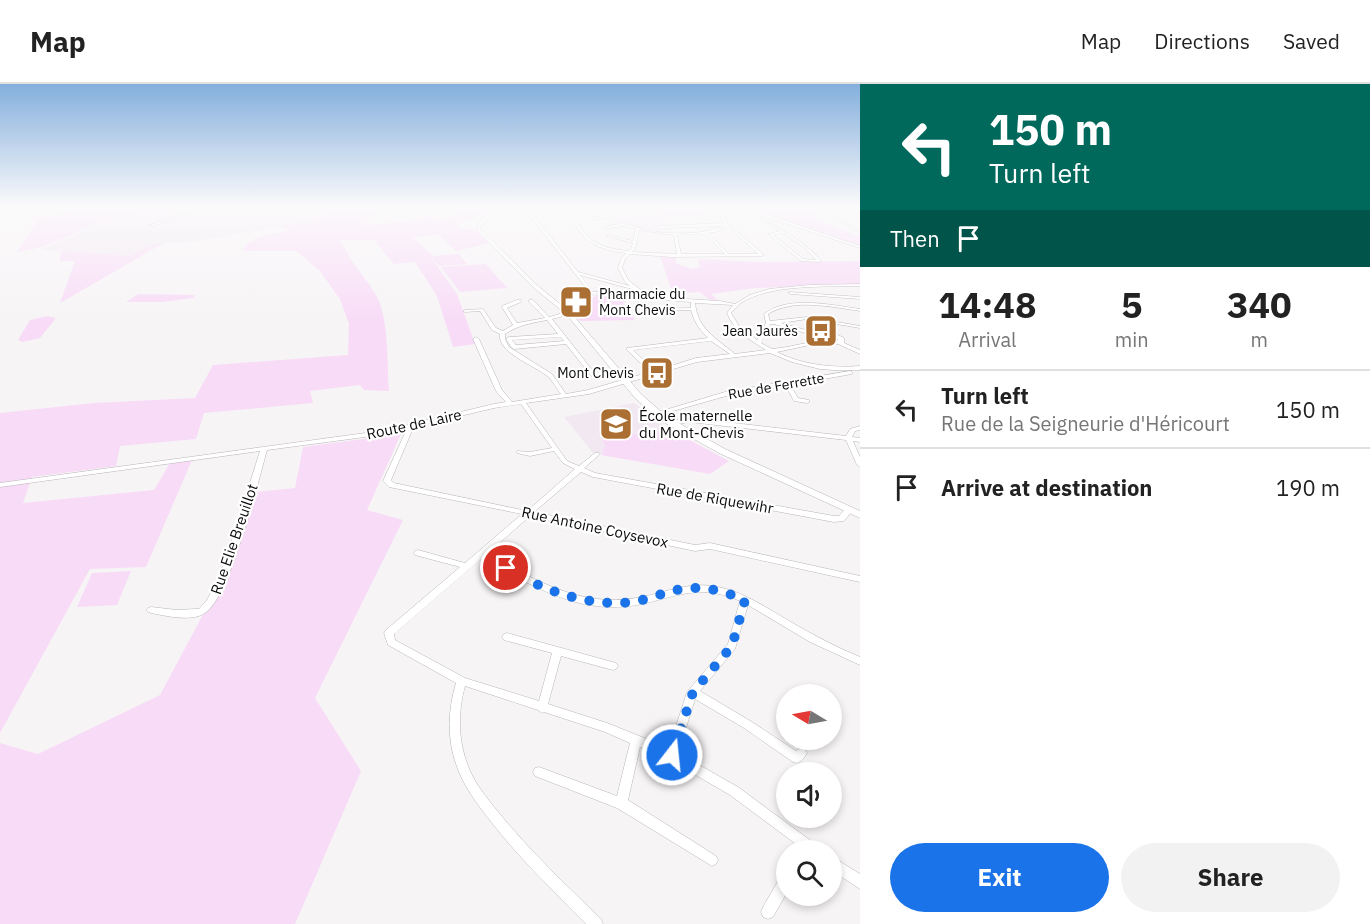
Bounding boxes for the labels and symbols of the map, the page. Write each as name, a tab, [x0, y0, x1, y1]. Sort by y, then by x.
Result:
pharmacy icon: Pharmacie du Mont Chevis	[558, 284, 594, 320]
place label: Pharmacie du Mont Chevis	[599, 285, 685, 319]
bus stop icon: Jean Jaurès	[803, 313, 839, 349]
place label: Jean Jaurès	[722, 322, 798, 340]
bus stop icon: Mont Chevis	[639, 355, 675, 391]
place label: Mont Chevis	[557, 364, 634, 382]
street label: Rue de Ferrette	[726, 369, 826, 403]
street label: Route de Laire	[365, 405, 463, 443]
school or university icon: École maternelle du Mont-Chevis	[598, 406, 634, 442]
place label: École maternelle du Mont-Chevis	[639, 406, 752, 442]
street label: Rue de Riquewihr	[655, 478, 775, 518]
street label: Rue Elie Breuillot	[206, 481, 262, 597]
street label: Rue Antoine Coysevox	[520, 502, 670, 552]
pin	[480, 542, 531, 593]
north arrow	[776, 684, 842, 750]
position arrow	[640, 723, 704, 787]

